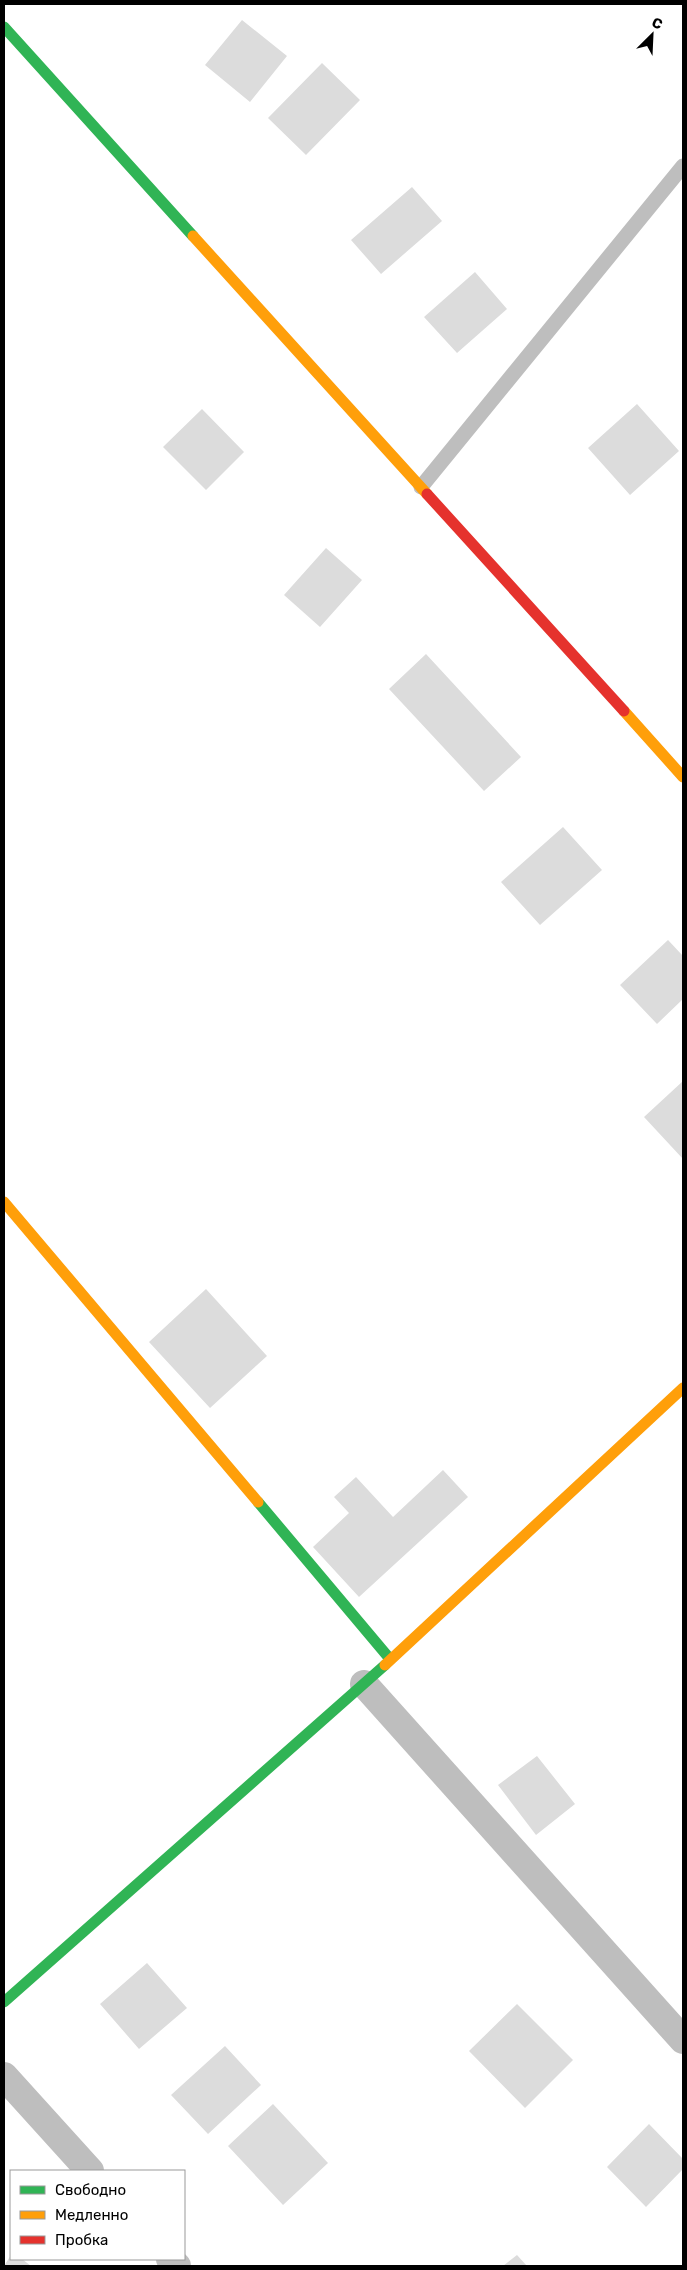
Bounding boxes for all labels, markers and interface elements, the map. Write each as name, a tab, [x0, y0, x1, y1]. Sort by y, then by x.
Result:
north arrow	[627, 10, 677, 60]
text: С	[649, 14, 665, 33]
legend	[10, 2170, 185, 2260]
text: Свободно	[55, 2181, 126, 2199]
text: Медленно	[55, 2206, 128, 2224]
text: Пробка	[55, 2231, 108, 2249]

